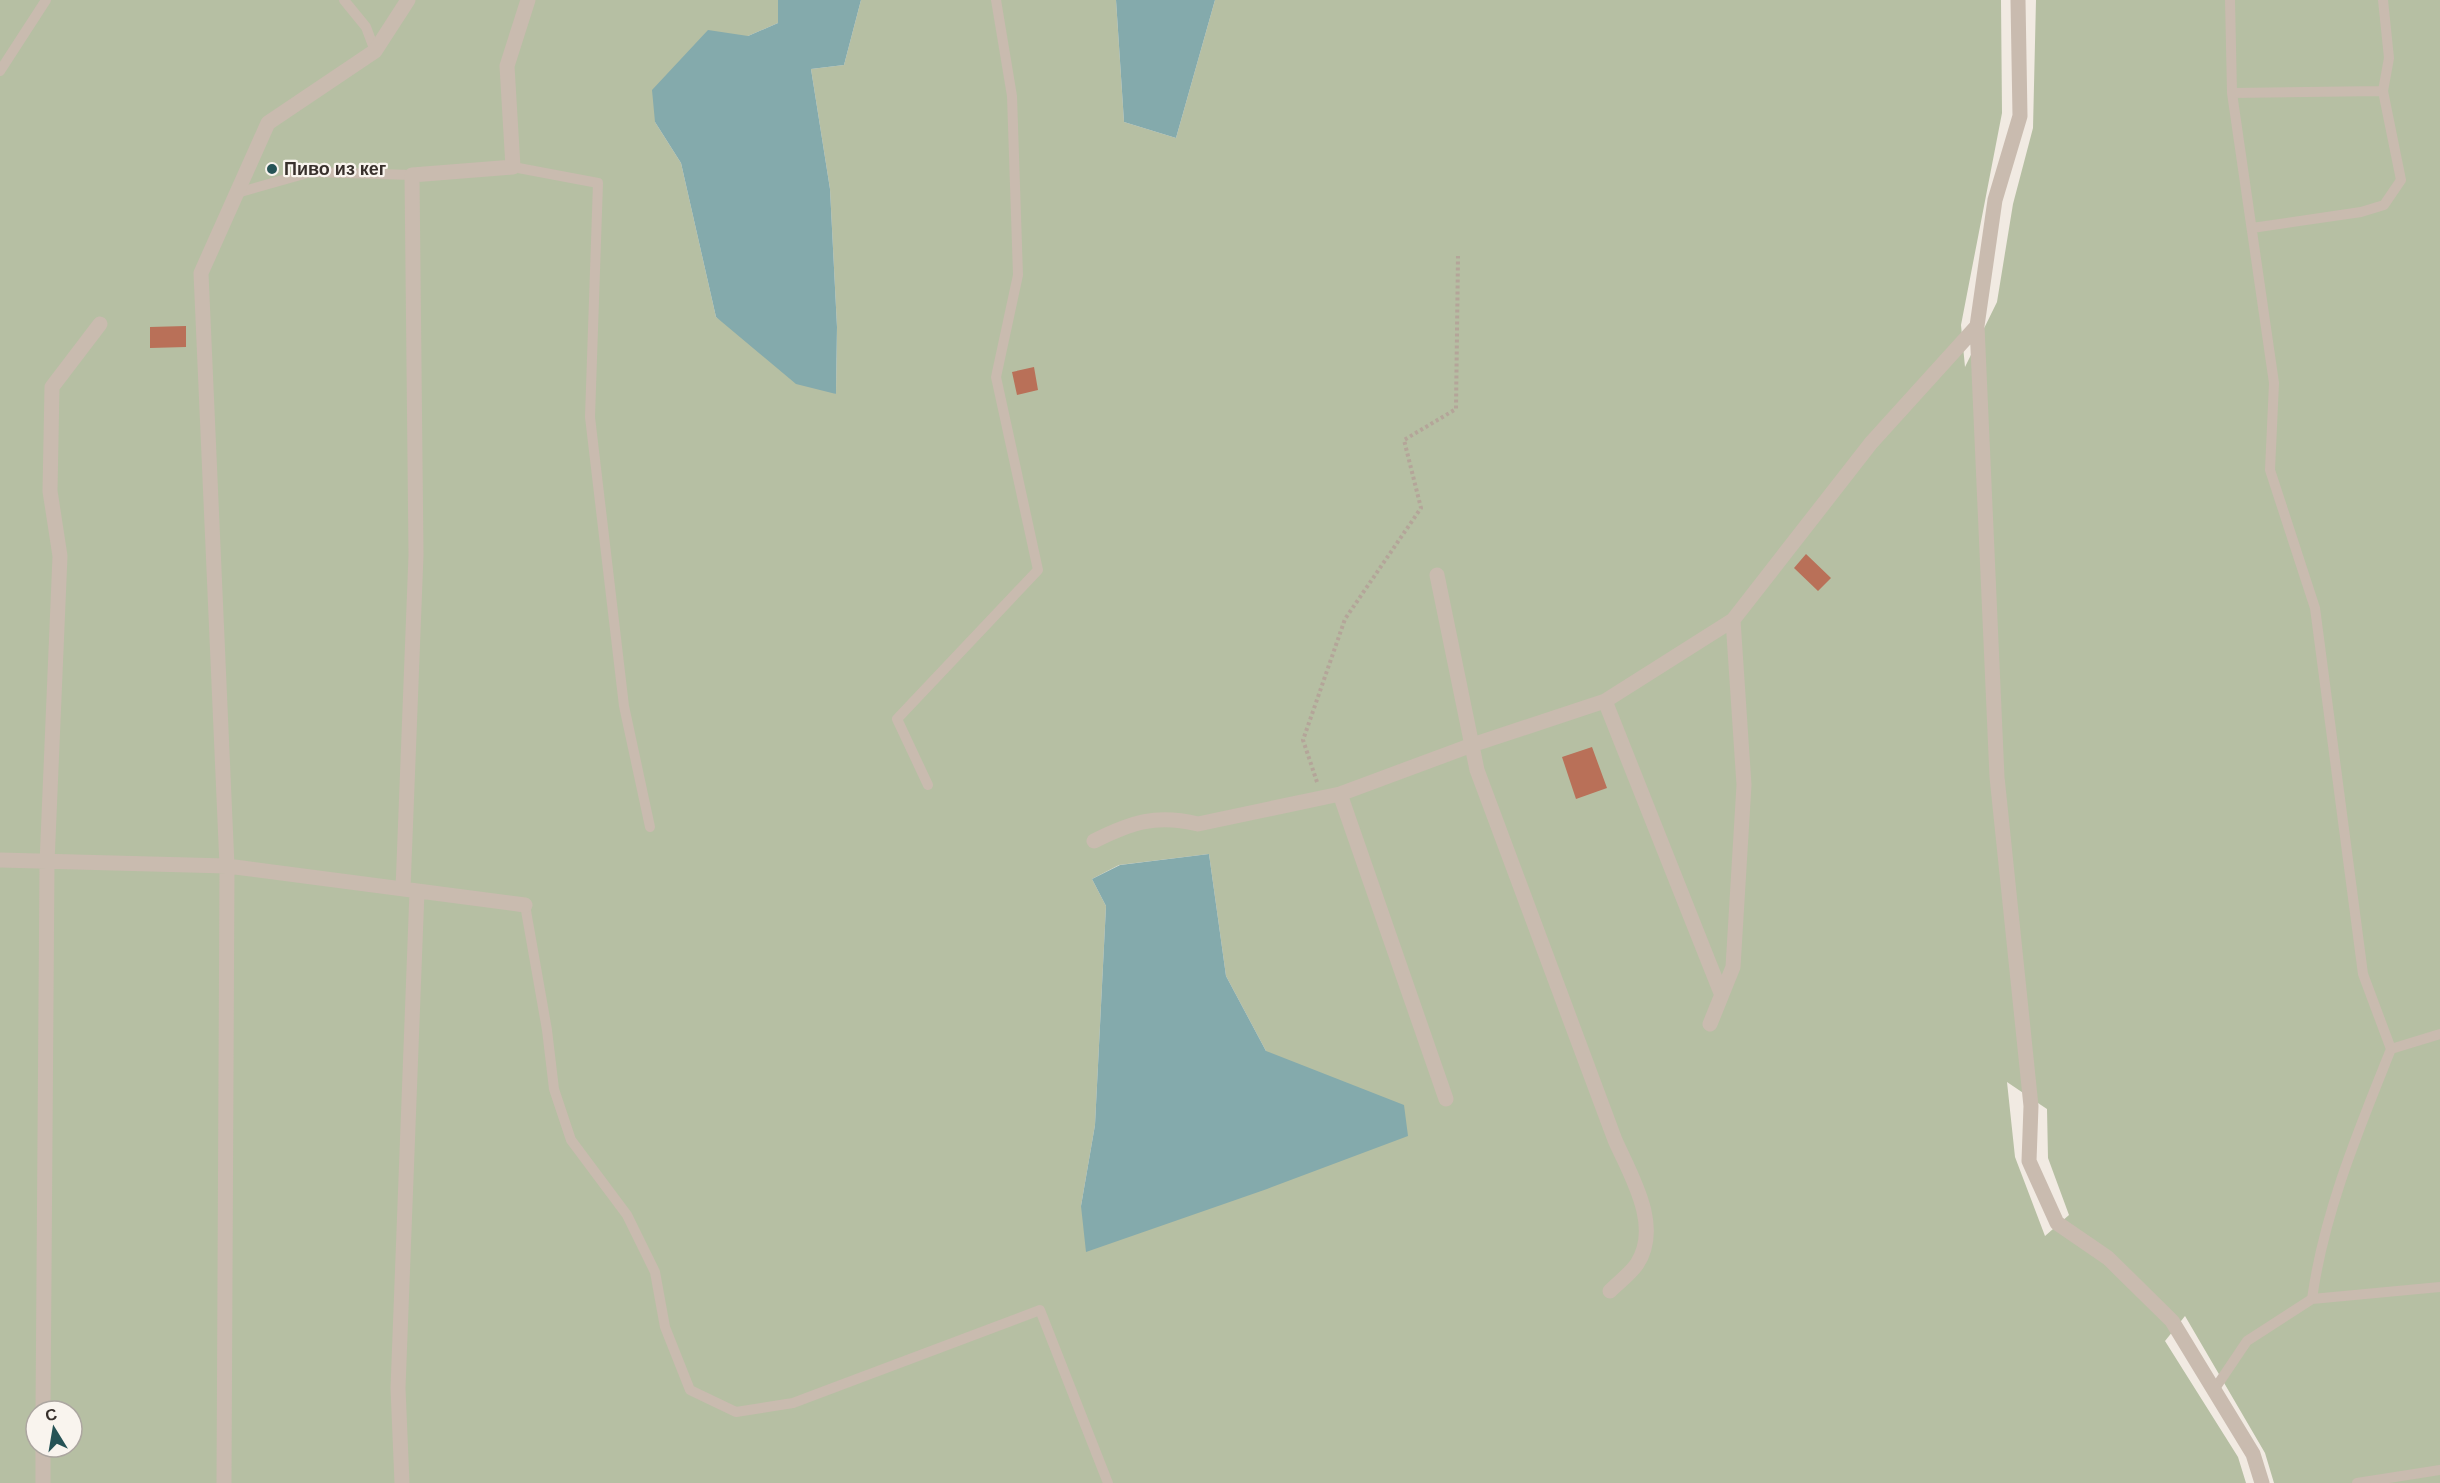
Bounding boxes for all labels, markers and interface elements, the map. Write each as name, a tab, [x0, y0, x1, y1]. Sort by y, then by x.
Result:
place label: Пиво из кег	[284, 159, 387, 179]
marker: Пиво из кег	[265, 162, 279, 176]
north arrow	[24, 1399, 84, 1459]
text: С	[44, 1405, 59, 1424]

